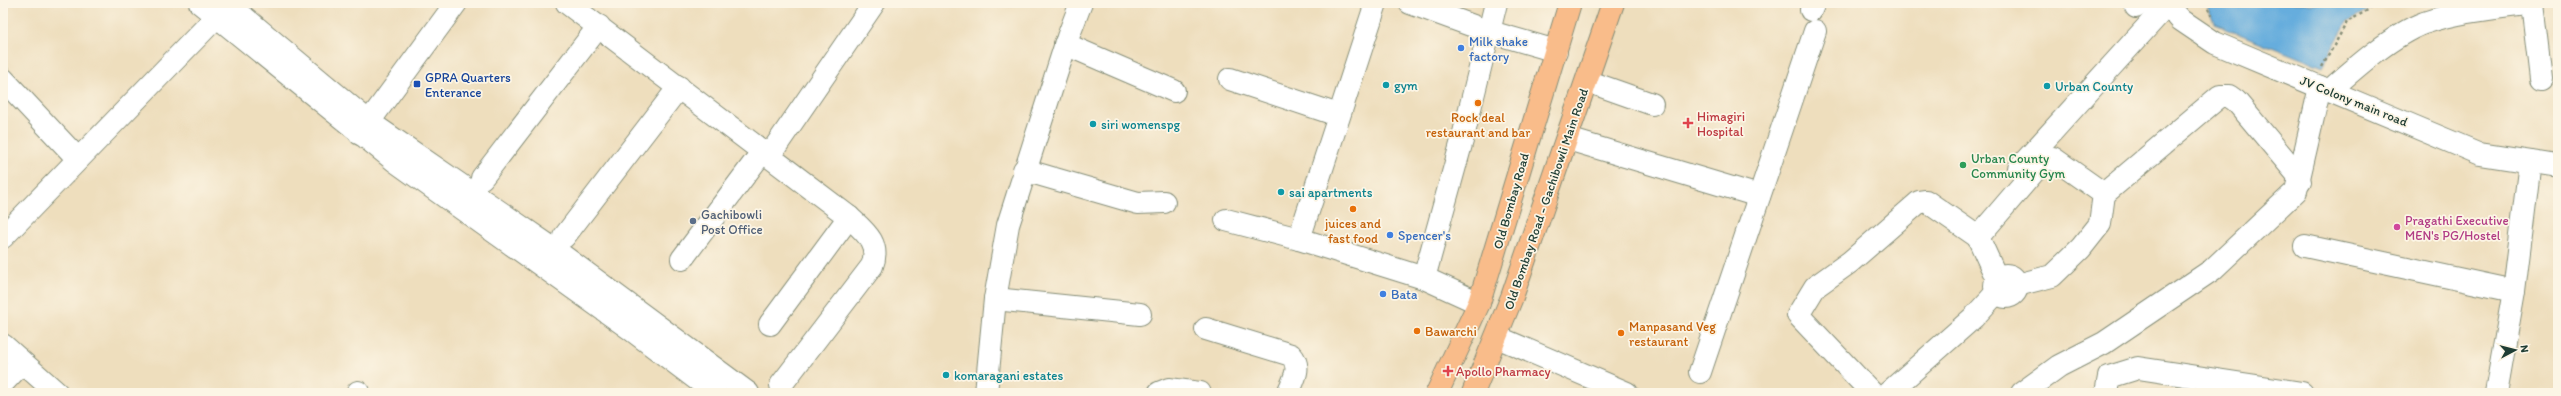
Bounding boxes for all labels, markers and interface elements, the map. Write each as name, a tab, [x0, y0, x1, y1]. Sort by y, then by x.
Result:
place label: Milk shake factory	[1469, 34, 1528, 64]
marker: Milk shake factory	[1456, 43, 1466, 53]
place label: GPRA Quarters Enterance	[425, 70, 511, 100]
street label: JV Colony main road	[2298, 73, 2410, 129]
place label: gym	[1394, 78, 1418, 93]
marker: GPRA Quarters Enterance	[412, 79, 422, 89]
place label: Urban County	[2055, 79, 2133, 94]
marker: gym	[1381, 80, 1391, 90]
marker: Urban County	[2042, 81, 2052, 91]
street label: Old Bombay Road - Gachibowli Main Road	[1501, 86, 1591, 312]
marker: Rock deal restaurant and bar	[1473, 98, 1483, 108]
place label: Himagiri Hospital	[1697, 109, 1745, 139]
place label: Rock deal restaurant and bar	[1426, 110, 1531, 140]
place label: siri womenspg	[1101, 117, 1181, 132]
marker: Himagiri Hospital	[1682, 117, 1694, 129]
marker: siri womenspg	[1088, 119, 1098, 129]
street label: Old Bombay Road	[1490, 151, 1532, 251]
place label: Urban County Community Gym	[1971, 151, 2065, 181]
marker: Urban County Community Gym	[1958, 160, 1968, 170]
place label: sai apartments	[1289, 185, 1373, 200]
marker: sai apartments	[1276, 187, 1286, 197]
marker: juices and fast food	[1348, 204, 1358, 214]
place label: Gachibowli Post Office	[701, 207, 763, 237]
place label: Pragathi Executive MEN's PG/Hostel	[2405, 213, 2509, 243]
marker: Gachibowli Post Office	[688, 216, 698, 226]
place label: juices and fast food	[1324, 216, 1381, 246]
marker: Pragathi Executive MEN's PG/Hostel	[2392, 222, 2402, 232]
place label: Spencer's	[1398, 228, 1451, 243]
marker: Spencer's	[1385, 230, 1395, 240]
place label: Bata	[1391, 287, 1418, 302]
marker: Bata	[1378, 289, 1388, 299]
place label: Manpasand Veg restaurant	[1629, 319, 1716, 349]
place label: Bawarchi	[1425, 324, 1477, 339]
marker: Bawarchi	[1412, 326, 1422, 336]
marker: Manpasand Veg restaurant	[1616, 328, 1626, 338]
north arrow	[2495, 330, 2535, 370]
text: N	[2518, 344, 2531, 353]
place label: Apollo Pharmacy	[1456, 364, 1551, 379]
marker: Apollo Pharmacy	[1443, 366, 1453, 376]
place label: komaragani estates	[954, 368, 1063, 383]
marker: komaragani estates	[941, 370, 951, 380]

